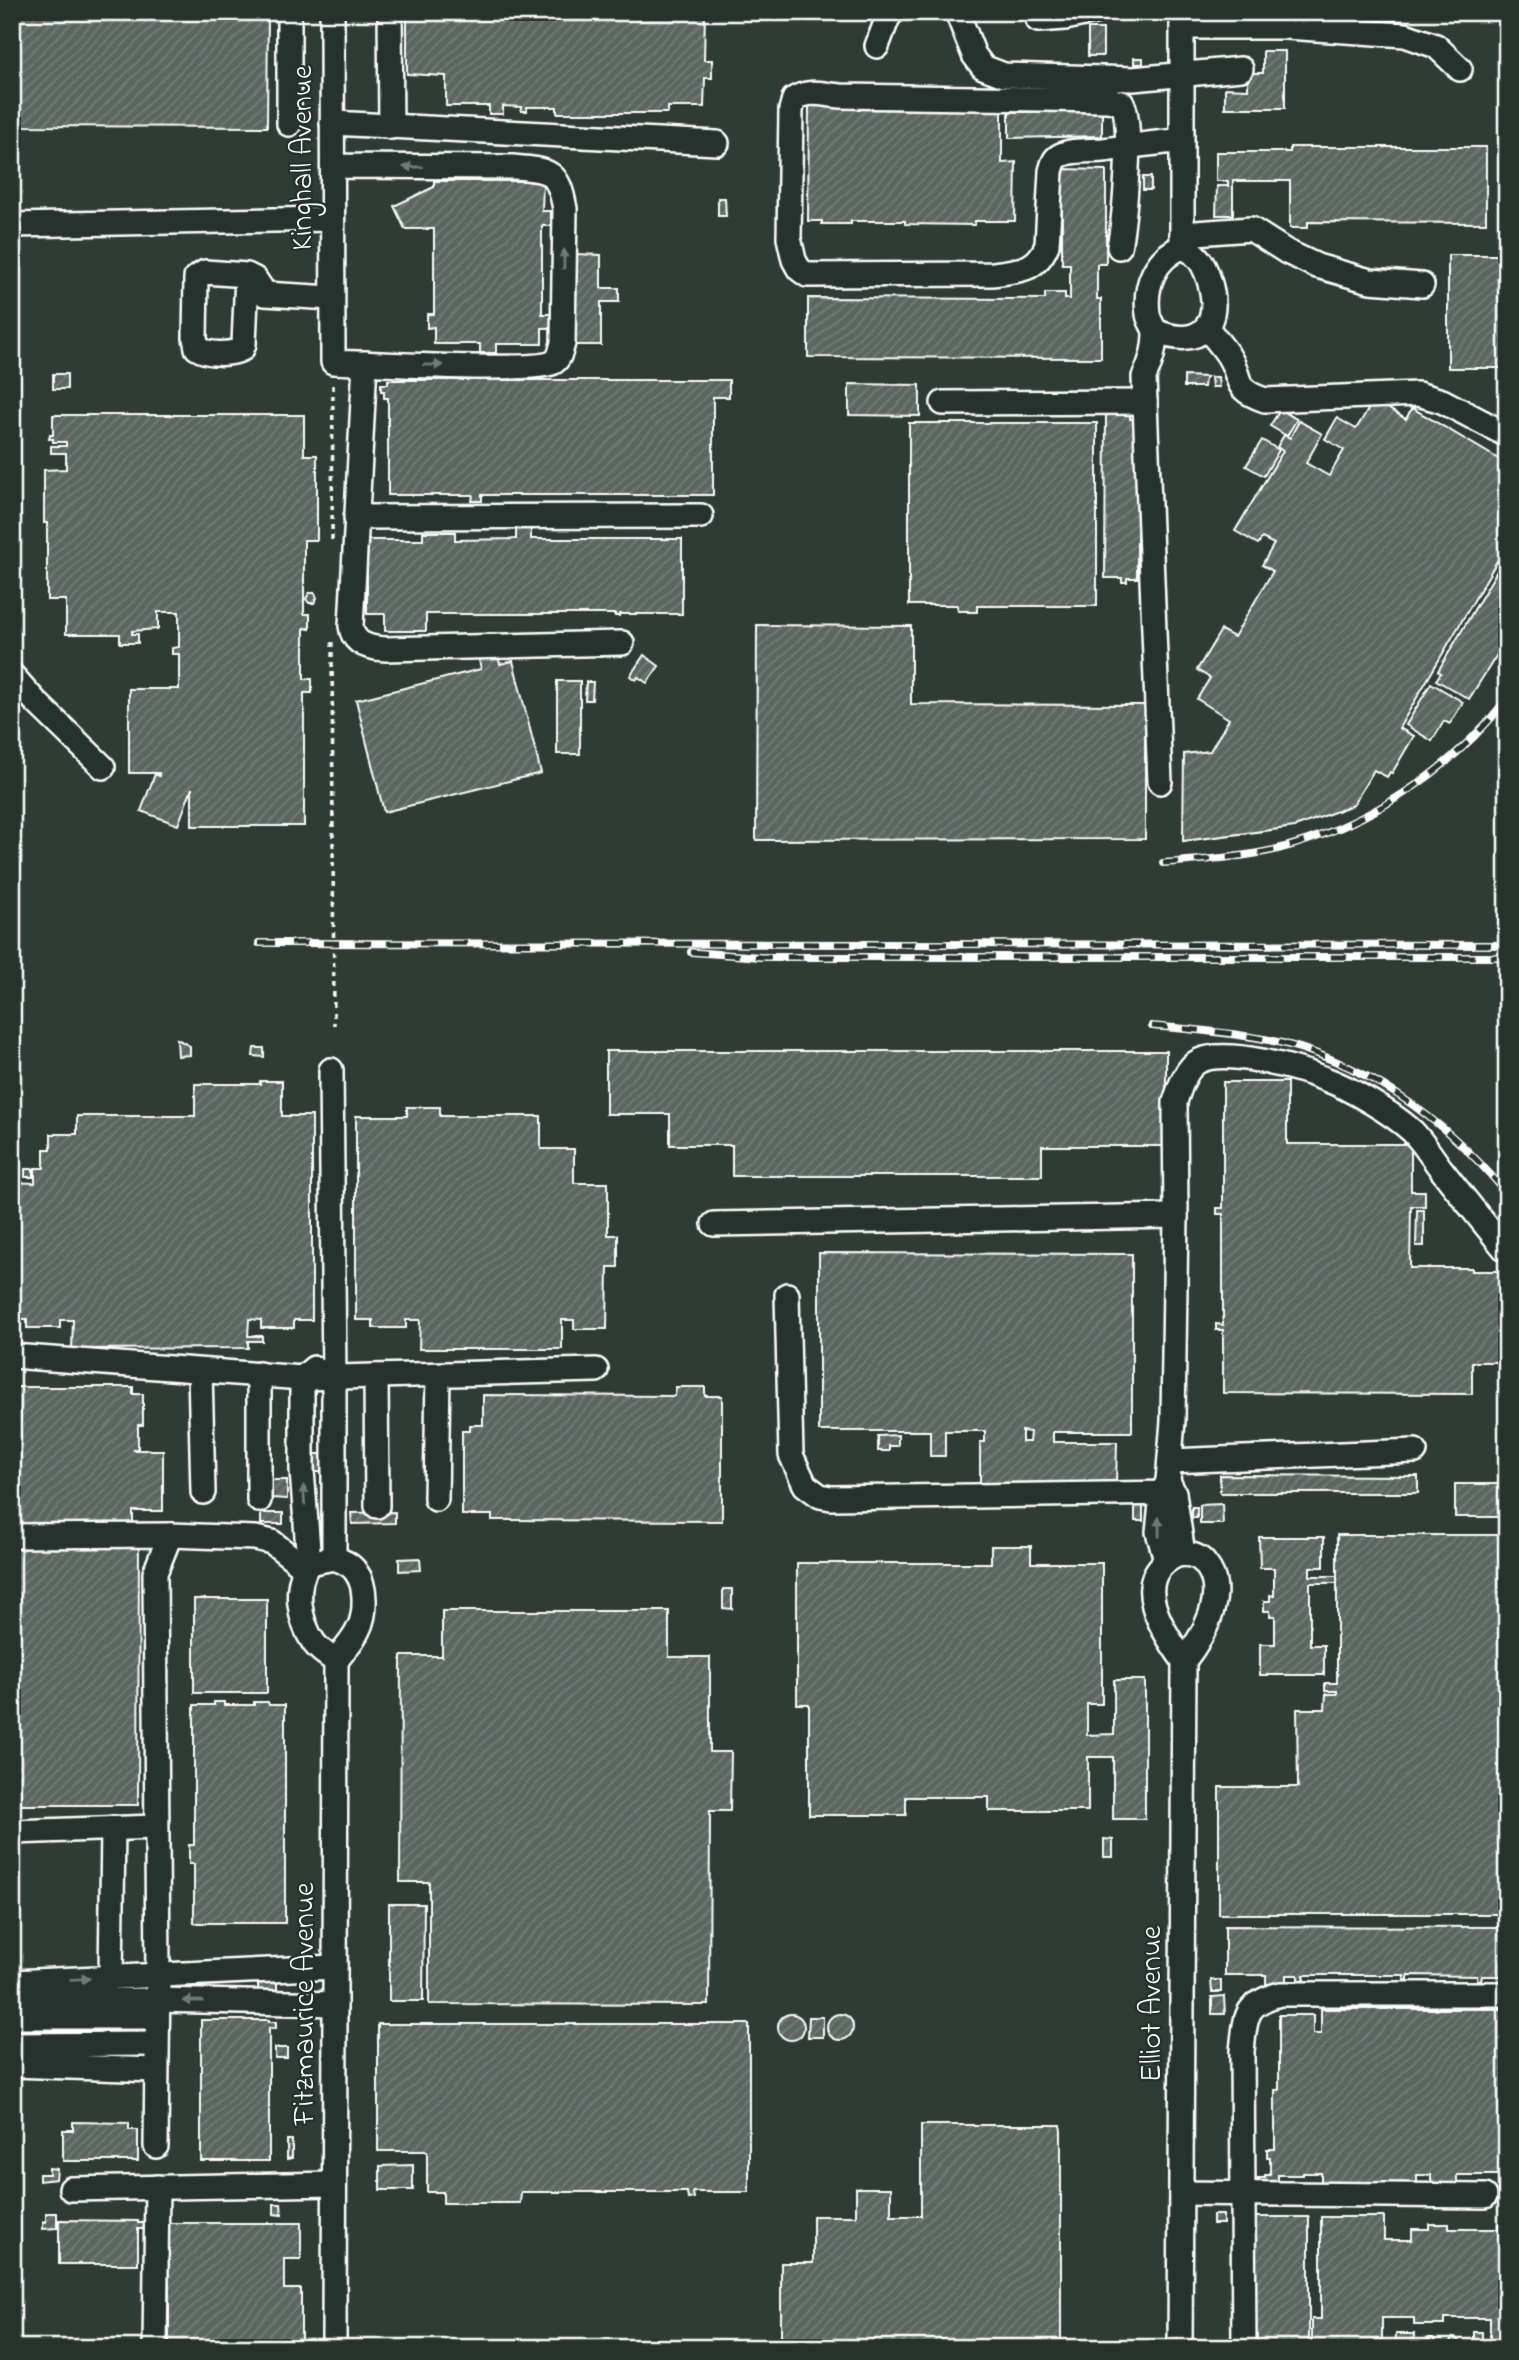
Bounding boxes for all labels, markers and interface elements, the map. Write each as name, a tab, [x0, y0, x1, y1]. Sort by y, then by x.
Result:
street label: Kinghall Avenue	[282, 65, 326, 250]
one-way arrow	[402, 161, 424, 173]
one-way arrow	[558, 248, 570, 270]
one-way arrow	[422, 359, 444, 371]
one-way arrow	[298, 1484, 309, 1506]
one-way arrow	[1153, 1516, 1165, 1538]
street label: Fitzmaurice Avenue	[284, 1882, 328, 2126]
street label: Elliot Avenue	[1131, 1925, 1175, 2082]
one-way arrow	[70, 1974, 92, 1985]
one-way arrow	[182, 1995, 204, 2007]

